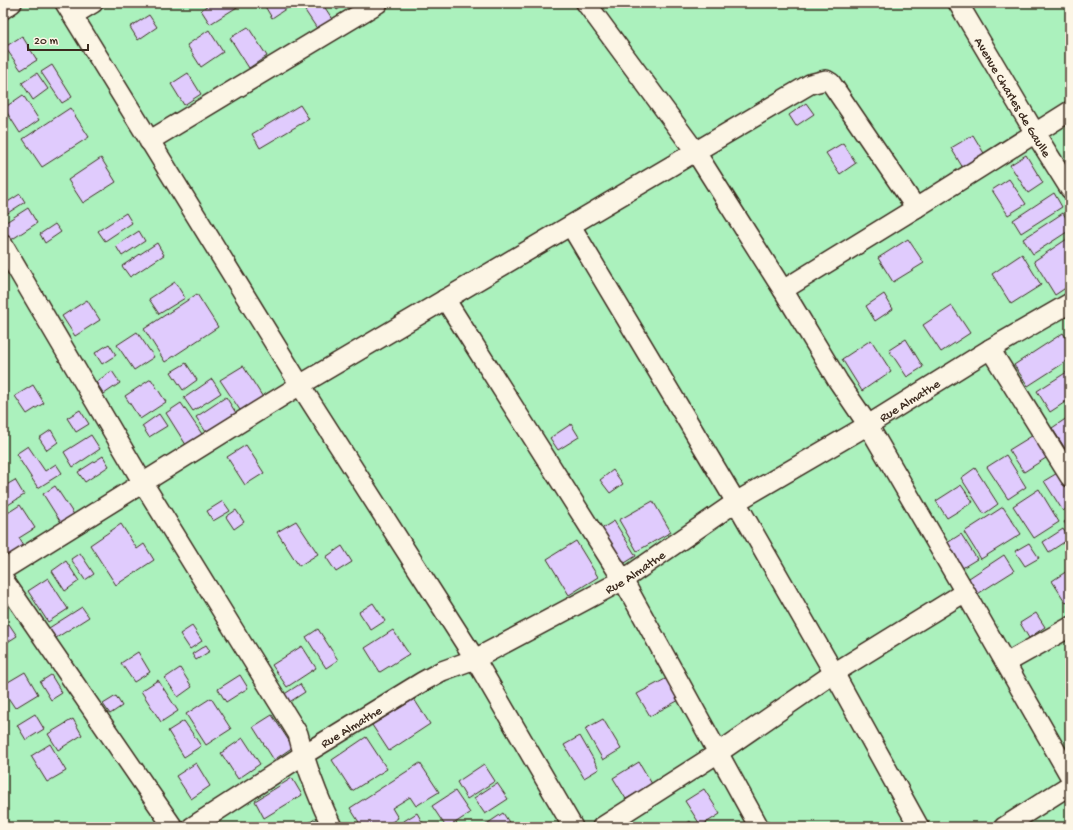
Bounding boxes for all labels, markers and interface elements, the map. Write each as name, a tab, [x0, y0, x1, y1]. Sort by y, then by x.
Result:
scale bar	[28, 26, 88, 52]
text: 20 m	[34, 35, 59, 49]
street label: Avenue Charles de Gaulle	[970, 35, 1053, 161]
street label: Rue Almathe	[877, 377, 944, 426]
street label: Rue Almathe	[603, 548, 669, 598]
street label: Rue Almathe	[319, 703, 385, 752]

